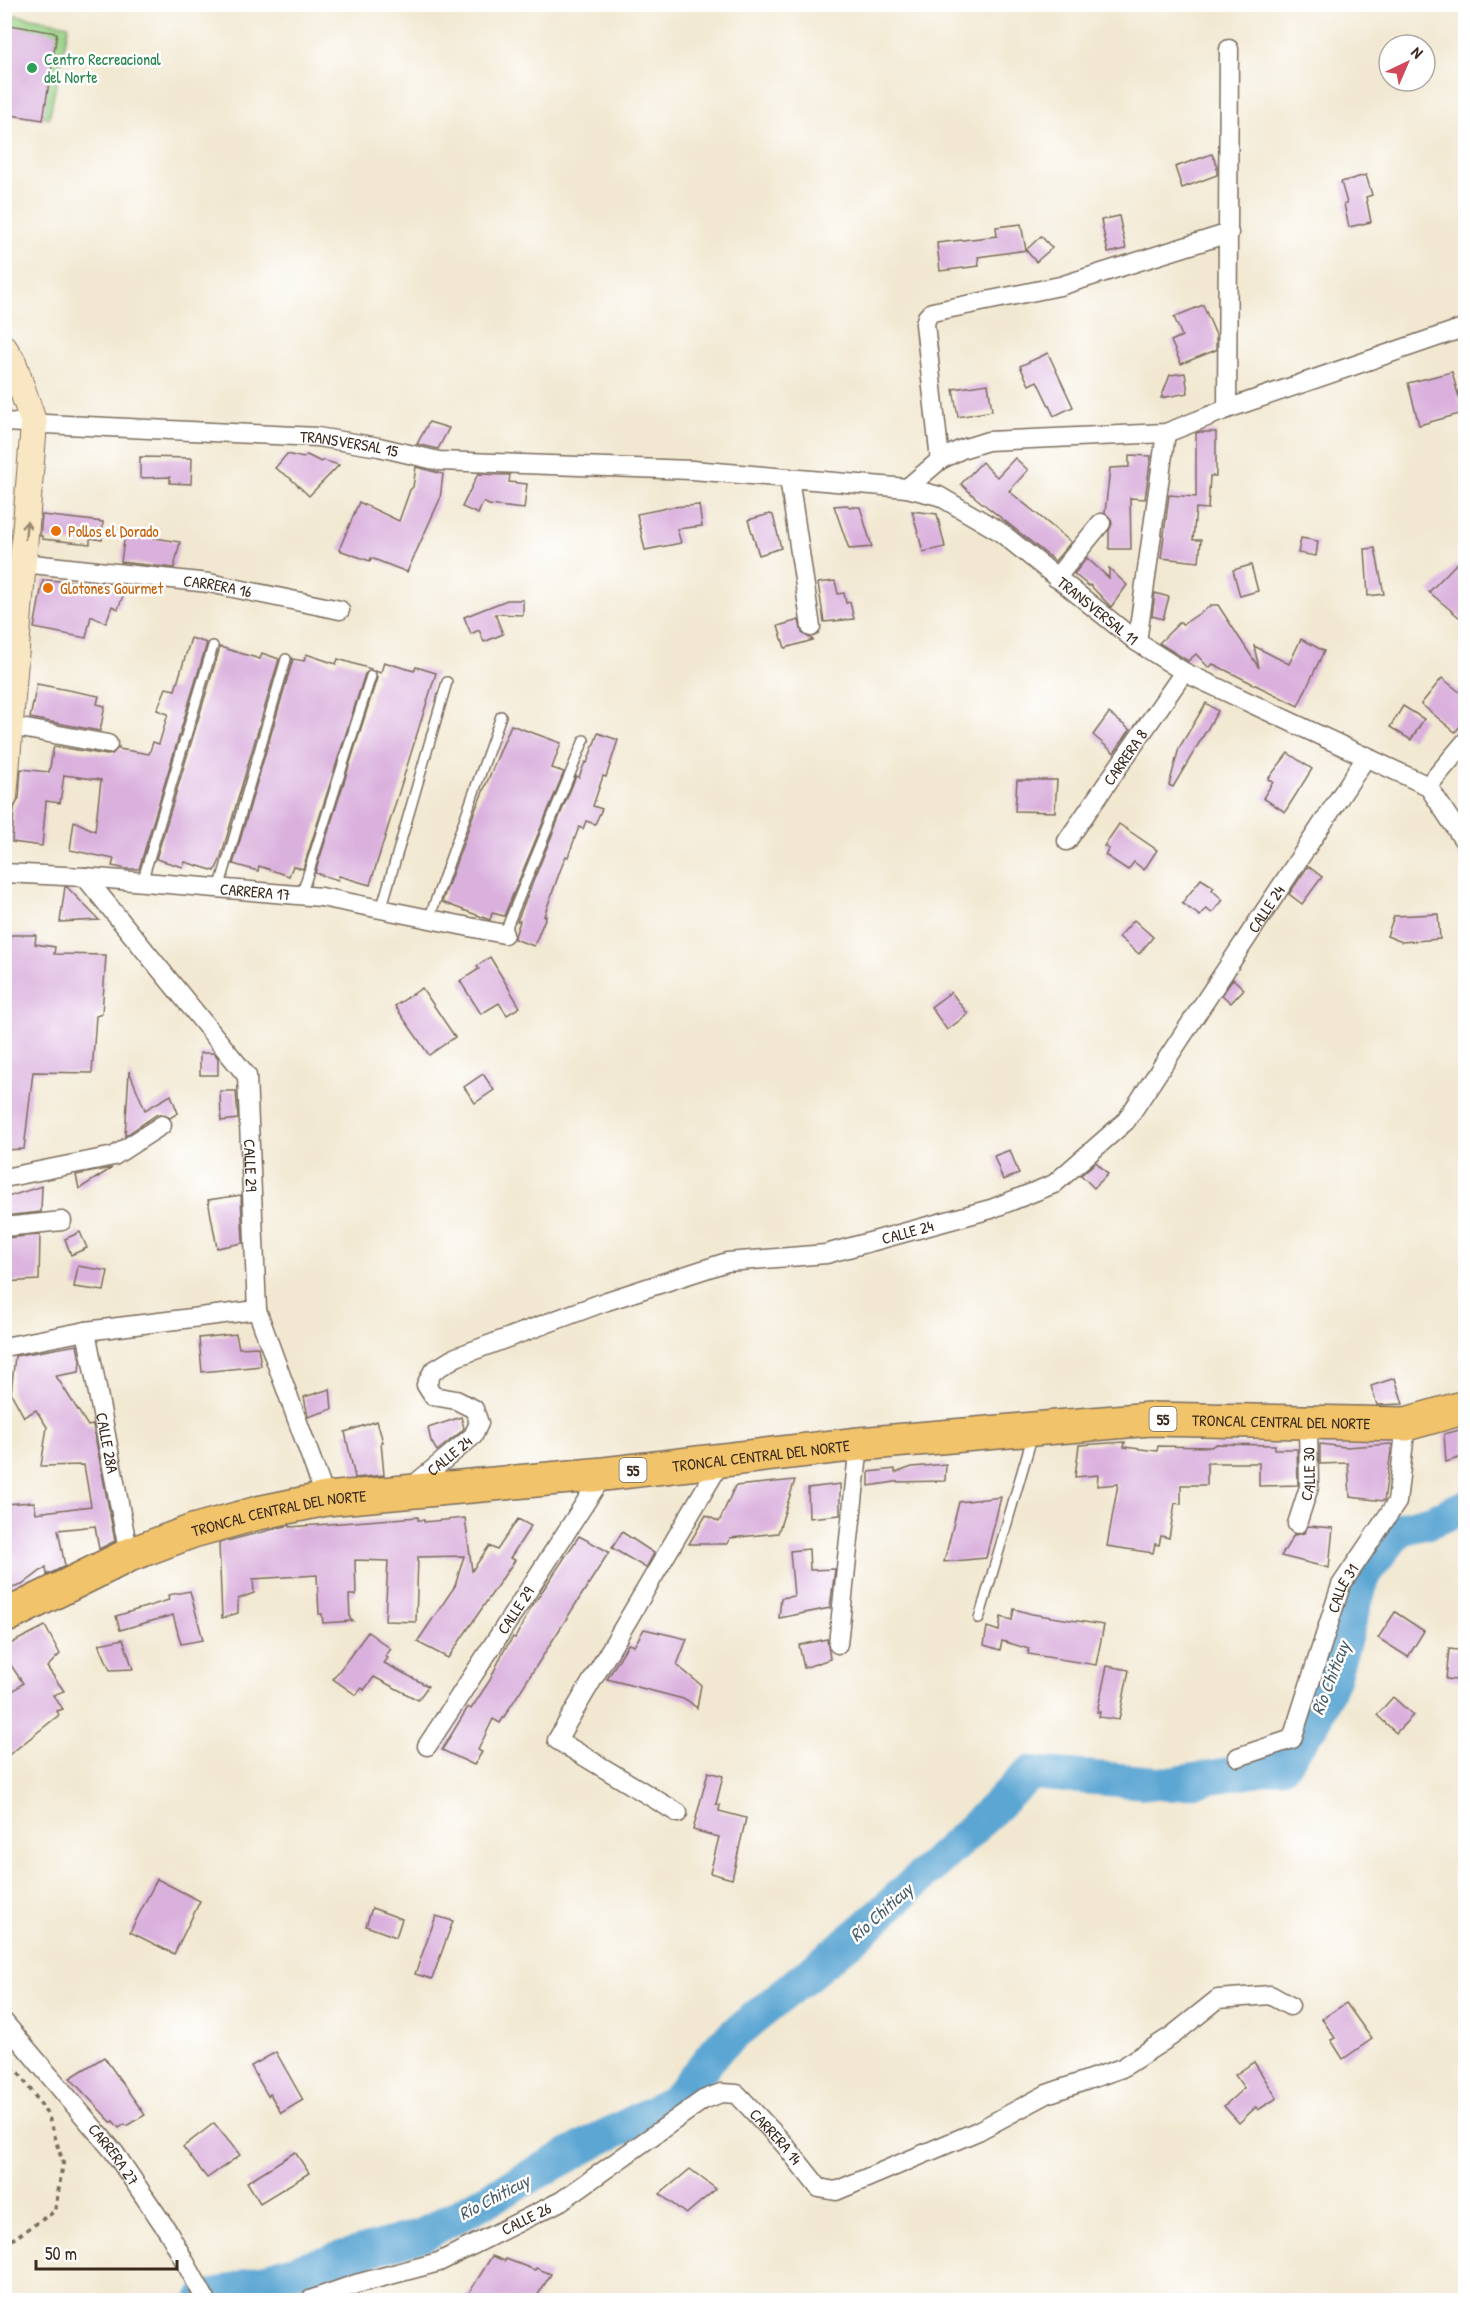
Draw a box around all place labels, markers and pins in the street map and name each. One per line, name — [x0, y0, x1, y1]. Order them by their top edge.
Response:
place label: Centro Recreacional del Norte — [44, 48, 162, 88]
marker: Centro Recreacional del Norte — [25, 61, 39, 75]
place label: Pollos el Dorado — [68, 520, 159, 542]
marker: Pollos el Dorado — [49, 524, 63, 538]
place label: Glotones Gourmet — [60, 577, 164, 599]
marker: Glotones Gourmet — [41, 581, 55, 595]

